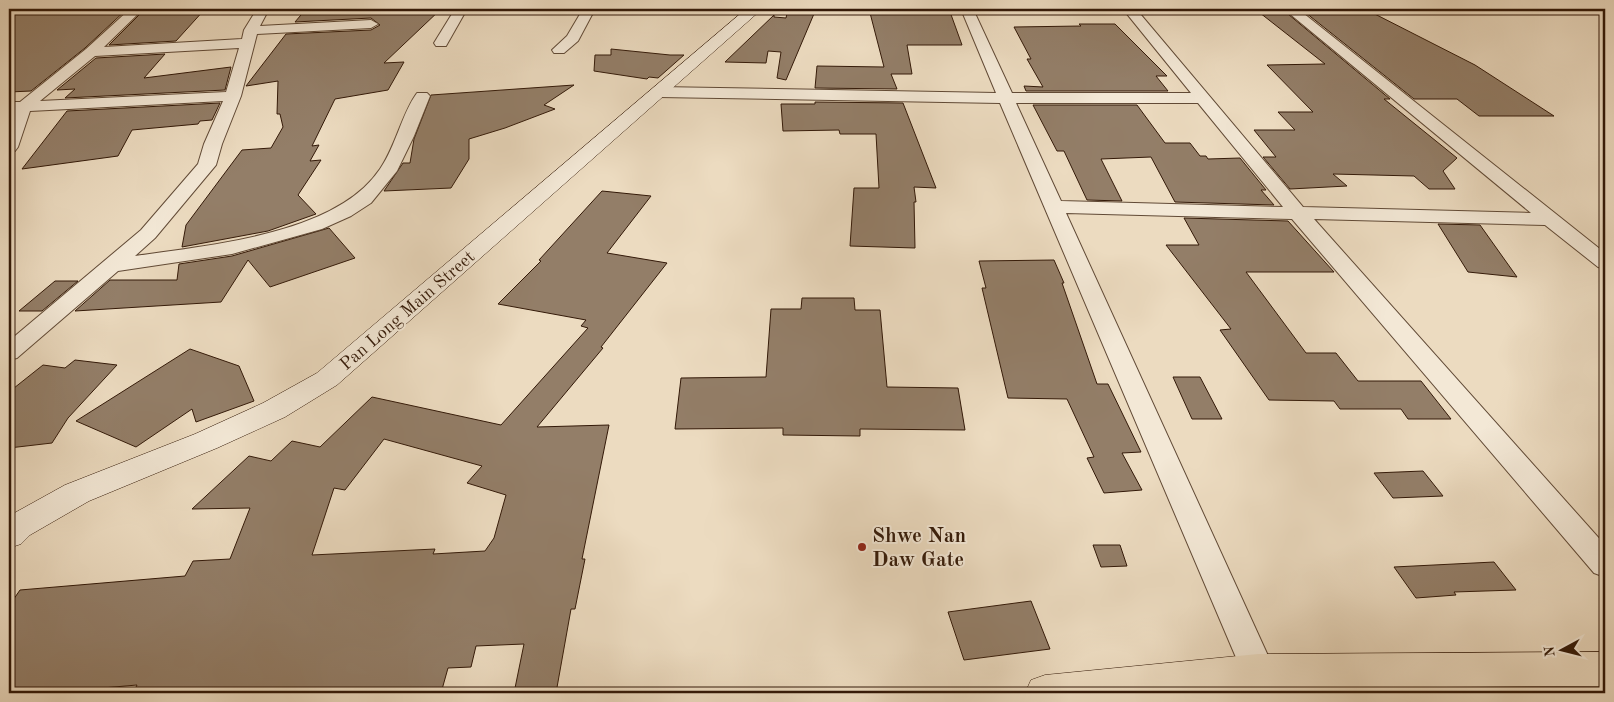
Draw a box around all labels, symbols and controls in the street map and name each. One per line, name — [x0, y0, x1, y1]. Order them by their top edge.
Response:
street label: Pan Long Main Street — [337, 248, 478, 374]
place label: Shwe Nan Daw Gate — [872, 526, 966, 571]
marker: Shwe Nan Daw Gate — [856, 541, 868, 553]
north arrow — [1536, 624, 1586, 674]
text: N — [1542, 645, 1558, 658]

